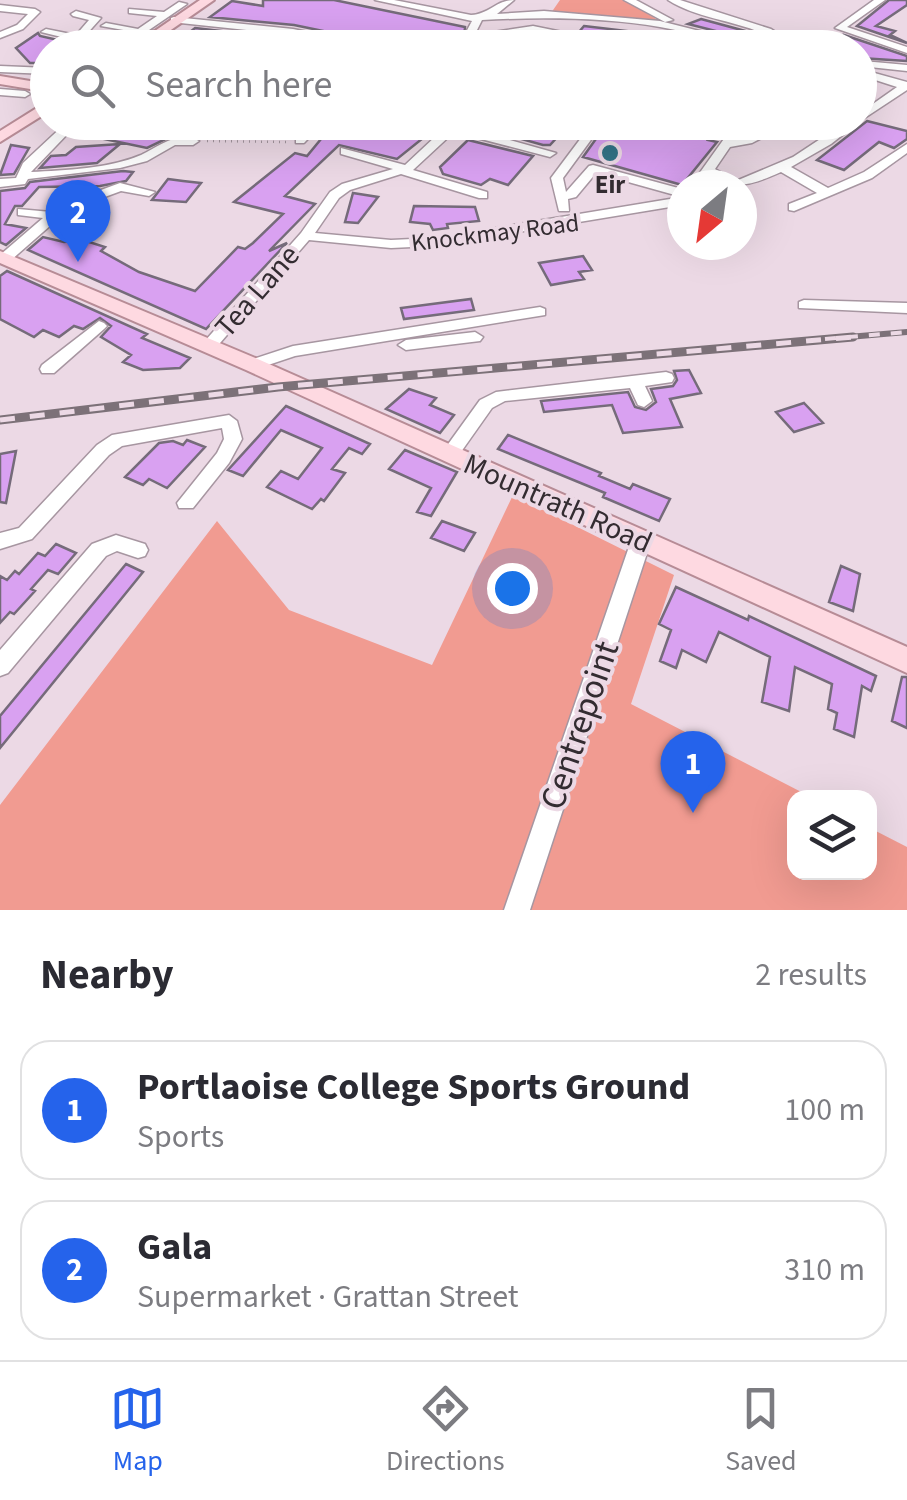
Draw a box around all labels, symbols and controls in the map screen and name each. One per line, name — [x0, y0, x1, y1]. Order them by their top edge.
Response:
search box — [30, 30, 877, 140]
icon: search — [65, 58, 120, 113]
text: Search here — [145, 58, 332, 112]
marker: Eir — [599, 142, 621, 164]
place label: Eir — [595, 167, 625, 203]
north arrow — [667, 170, 757, 260]
pin: 2 — [46, 180, 110, 262]
street label: Knockmay Road — [409, 205, 581, 261]
street label: Tea Lane — [205, 235, 310, 347]
street label: Mountrath Road — [457, 443, 659, 564]
your location — [487, 563, 538, 614]
street label: Centrepoint — [528, 634, 632, 816]
pin: 1 — [660, 730, 726, 813]
map controls — [787, 790, 877, 880]
button: layers — [787, 790, 877, 880]
text: Nearby — [40, 945, 174, 1005]
text: 2 results — [755, 952, 867, 998]
text: Portlaoise College Sports Ground — [137, 1060, 690, 1114]
text: 1 — [66, 1087, 83, 1133]
text: 100 m — [784, 1087, 865, 1133]
text: Sports — [137, 1114, 224, 1160]
text: Gala — [137, 1220, 212, 1274]
text: 2 — [66, 1247, 83, 1293]
text: 310 m — [784, 1247, 865, 1293]
text: Supermarket · Grattan Street — [137, 1274, 519, 1320]
tab: Map — [110, 1381, 165, 1481]
tab: Directions — [386, 1381, 505, 1481]
tab: Saved — [725, 1381, 797, 1481]

